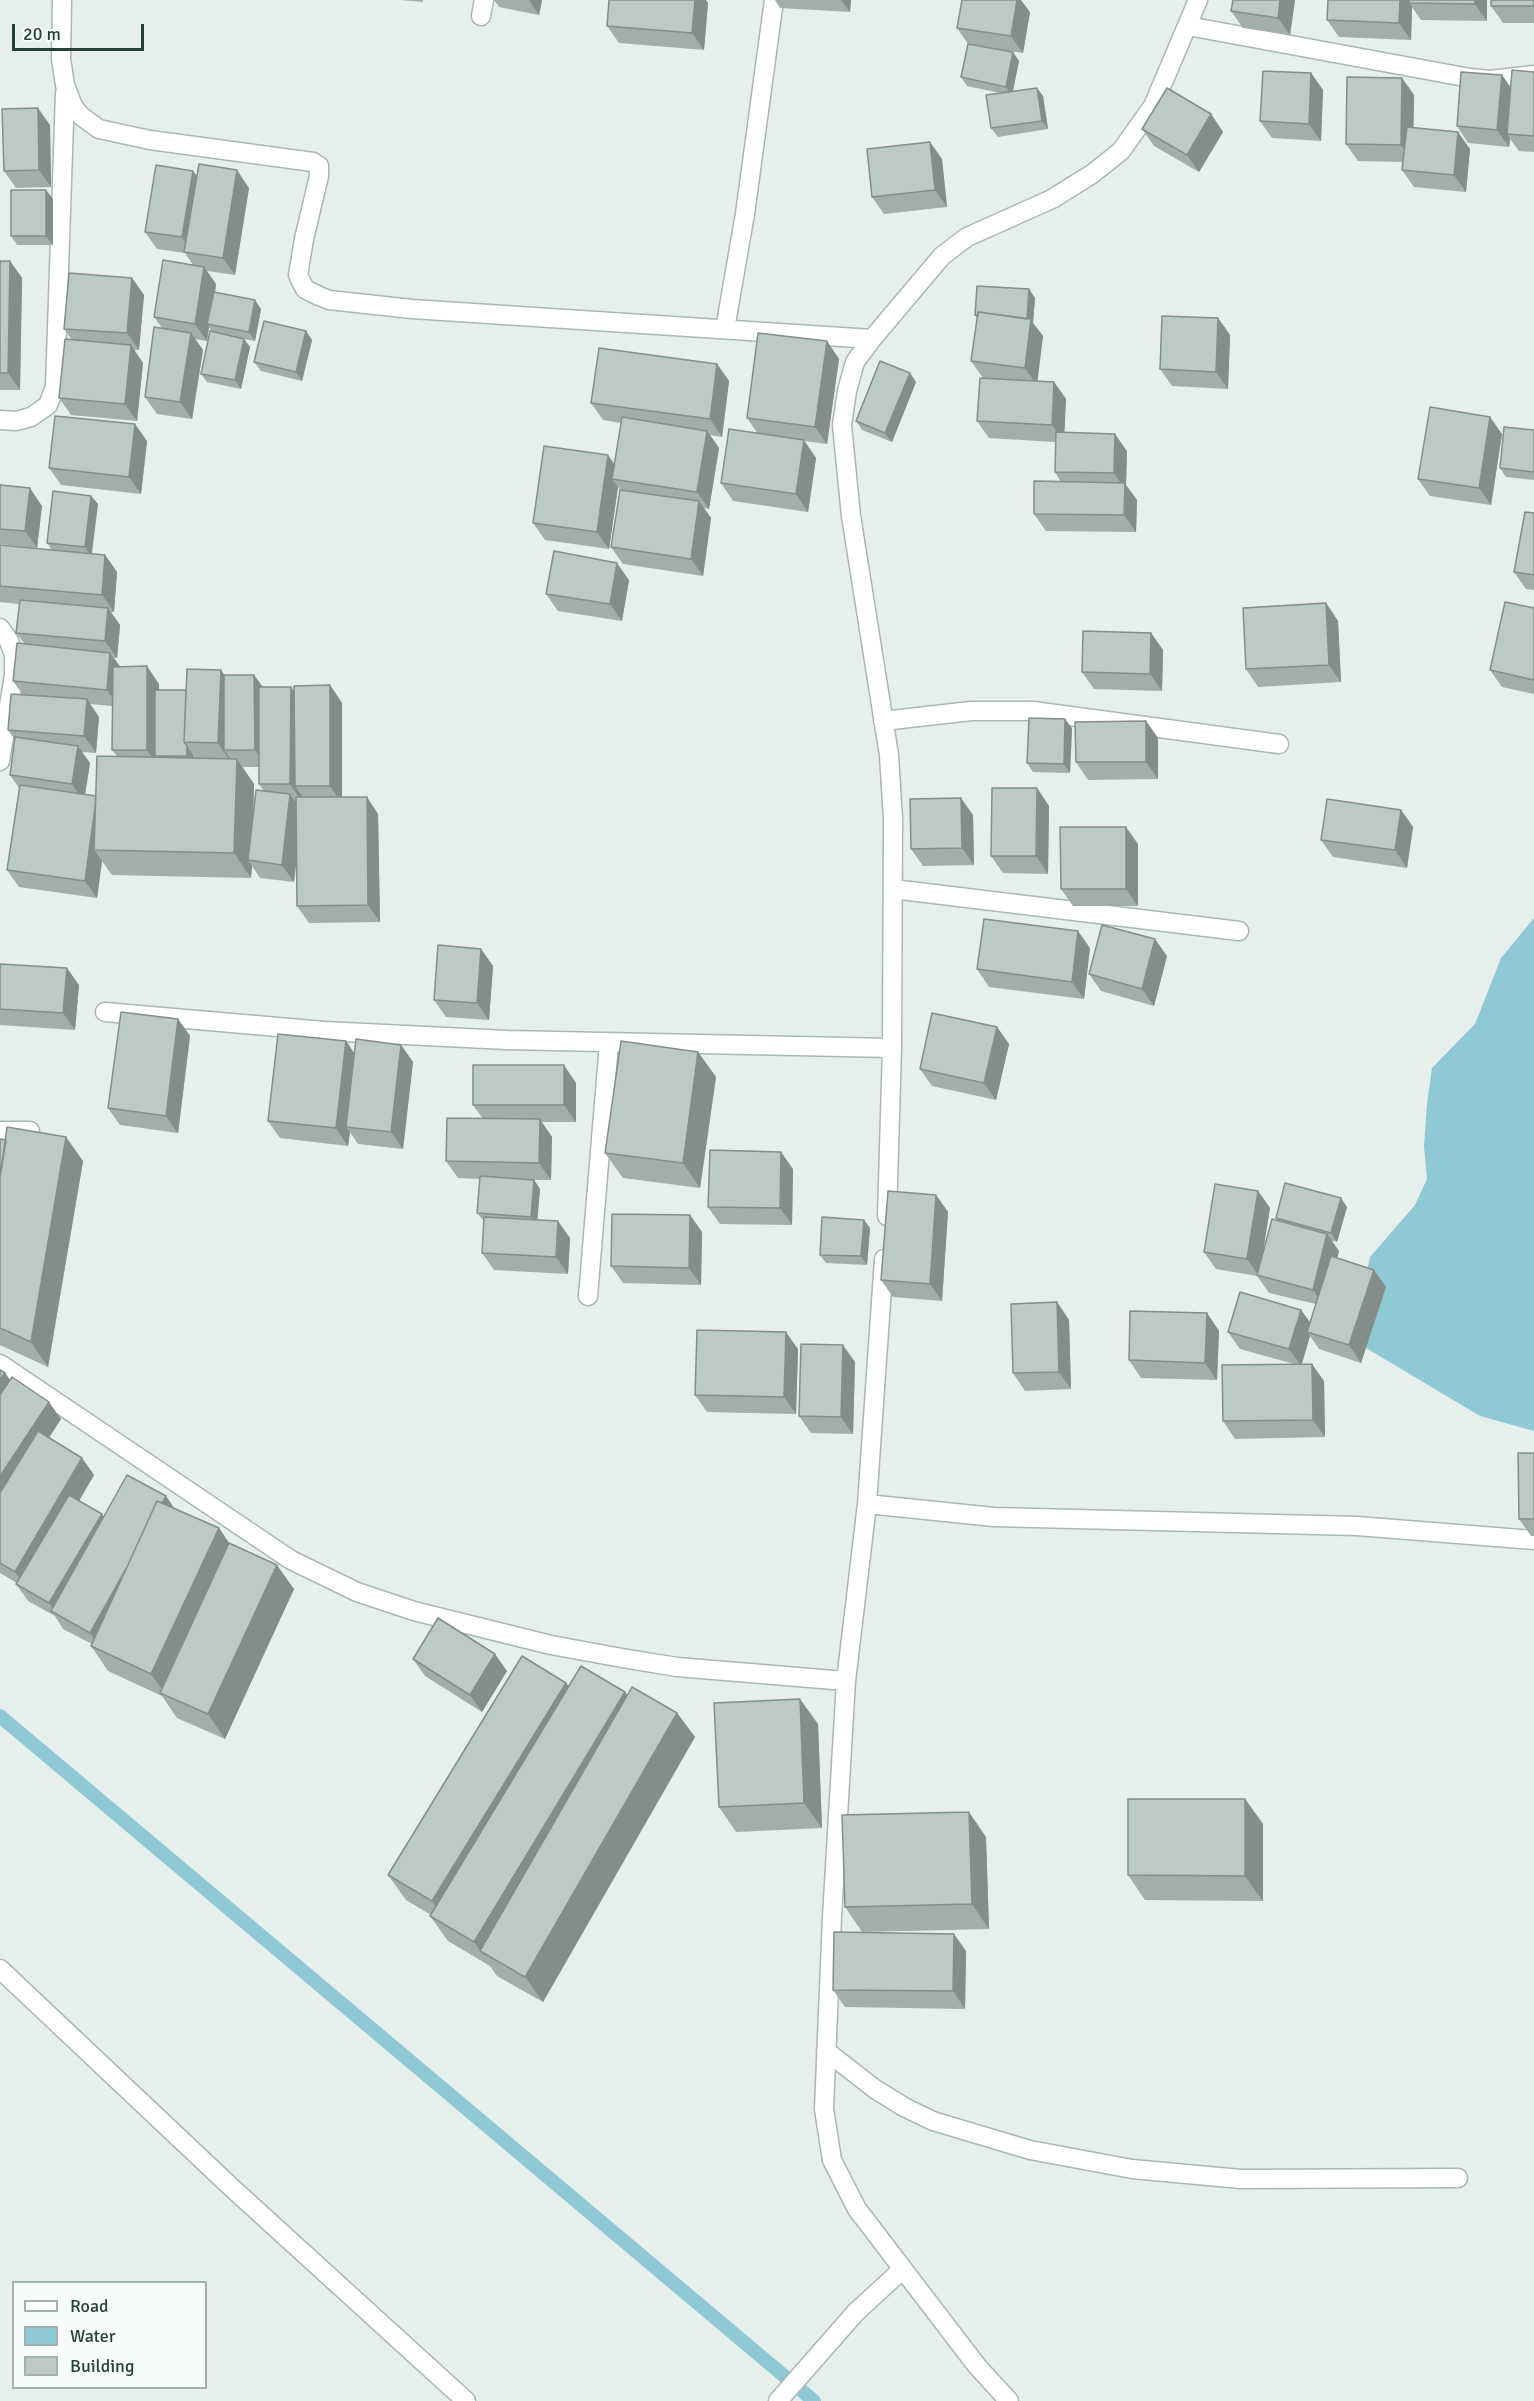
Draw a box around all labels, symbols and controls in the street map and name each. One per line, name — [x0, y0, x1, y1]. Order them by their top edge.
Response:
scale bar — [15, 12, 147, 50]
text: 20 m — [23, 23, 61, 45]
legend — [12, 2281, 207, 2389]
text: Road — [70, 2295, 109, 2317]
text: Water — [70, 2325, 115, 2347]
text: Building — [70, 2355, 134, 2377]

